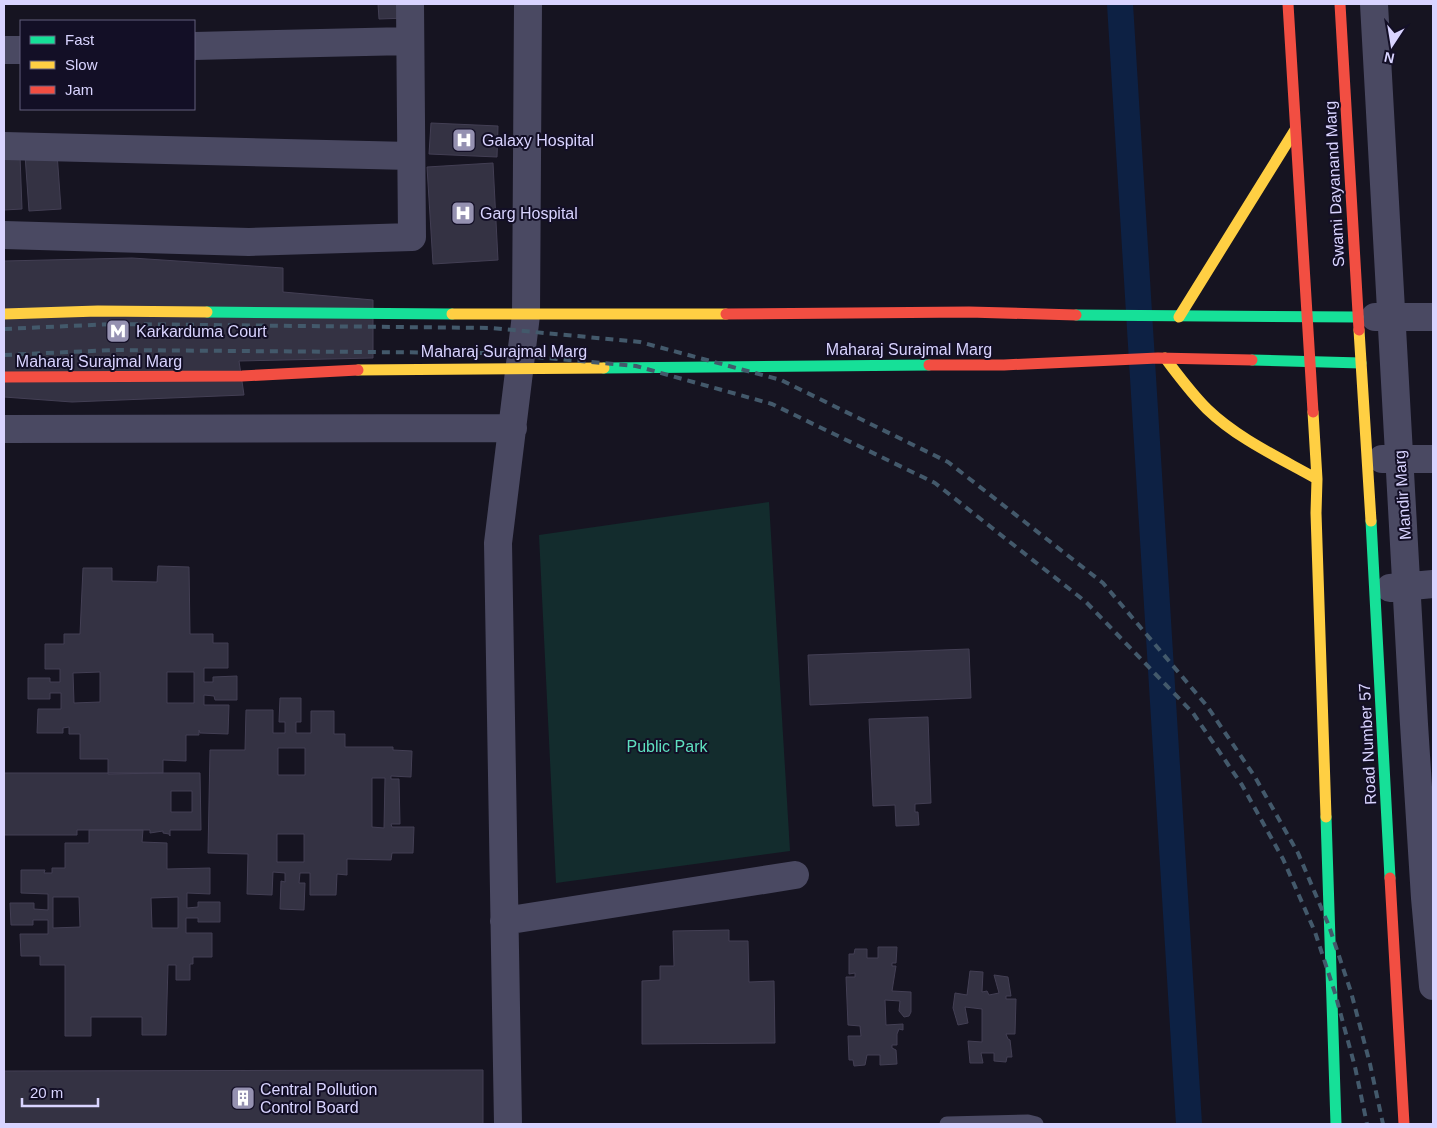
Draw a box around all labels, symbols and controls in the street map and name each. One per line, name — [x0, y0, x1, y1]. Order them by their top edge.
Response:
legend — [20, 20, 195, 110]
north arrow — [1367, 20, 1417, 70]
text: Fast — [65, 31, 95, 48]
text: N — [1383, 49, 1396, 67]
text: Slow — [65, 56, 98, 73]
text: Jam — [65, 81, 93, 98]
street label: Swami Dayanand Marg — [1322, 100, 1347, 267]
hospital icon: Galaxy Hospital — [451, 127, 477, 153]
place label: Galaxy Hospital — [482, 132, 594, 149]
hospital icon: Garg Hospital — [450, 200, 476, 226]
place label: Garg Hospital — [480, 205, 578, 222]
metro station icon: Karkarduma Court — [105, 318, 131, 344]
place label: Karkarduma Court — [136, 323, 267, 340]
street label: Maharaj Surajmal Marg — [826, 341, 992, 358]
street label: Maharaj Surajmal Marg — [421, 343, 587, 360]
street label: Maharaj Surajmal Marg — [16, 353, 182, 370]
street label: Mandir Marg — [1391, 450, 1414, 540]
street label: Road Number 57 — [1356, 683, 1379, 805]
park label: Public Park — [627, 738, 708, 755]
scale bar — [22, 1076, 99, 1108]
place label: Central Pollution Control Board — [260, 1081, 377, 1116]
text: 20 m — [30, 1084, 63, 1101]
building icon: Central Pollution Control Board — [230, 1085, 256, 1111]

